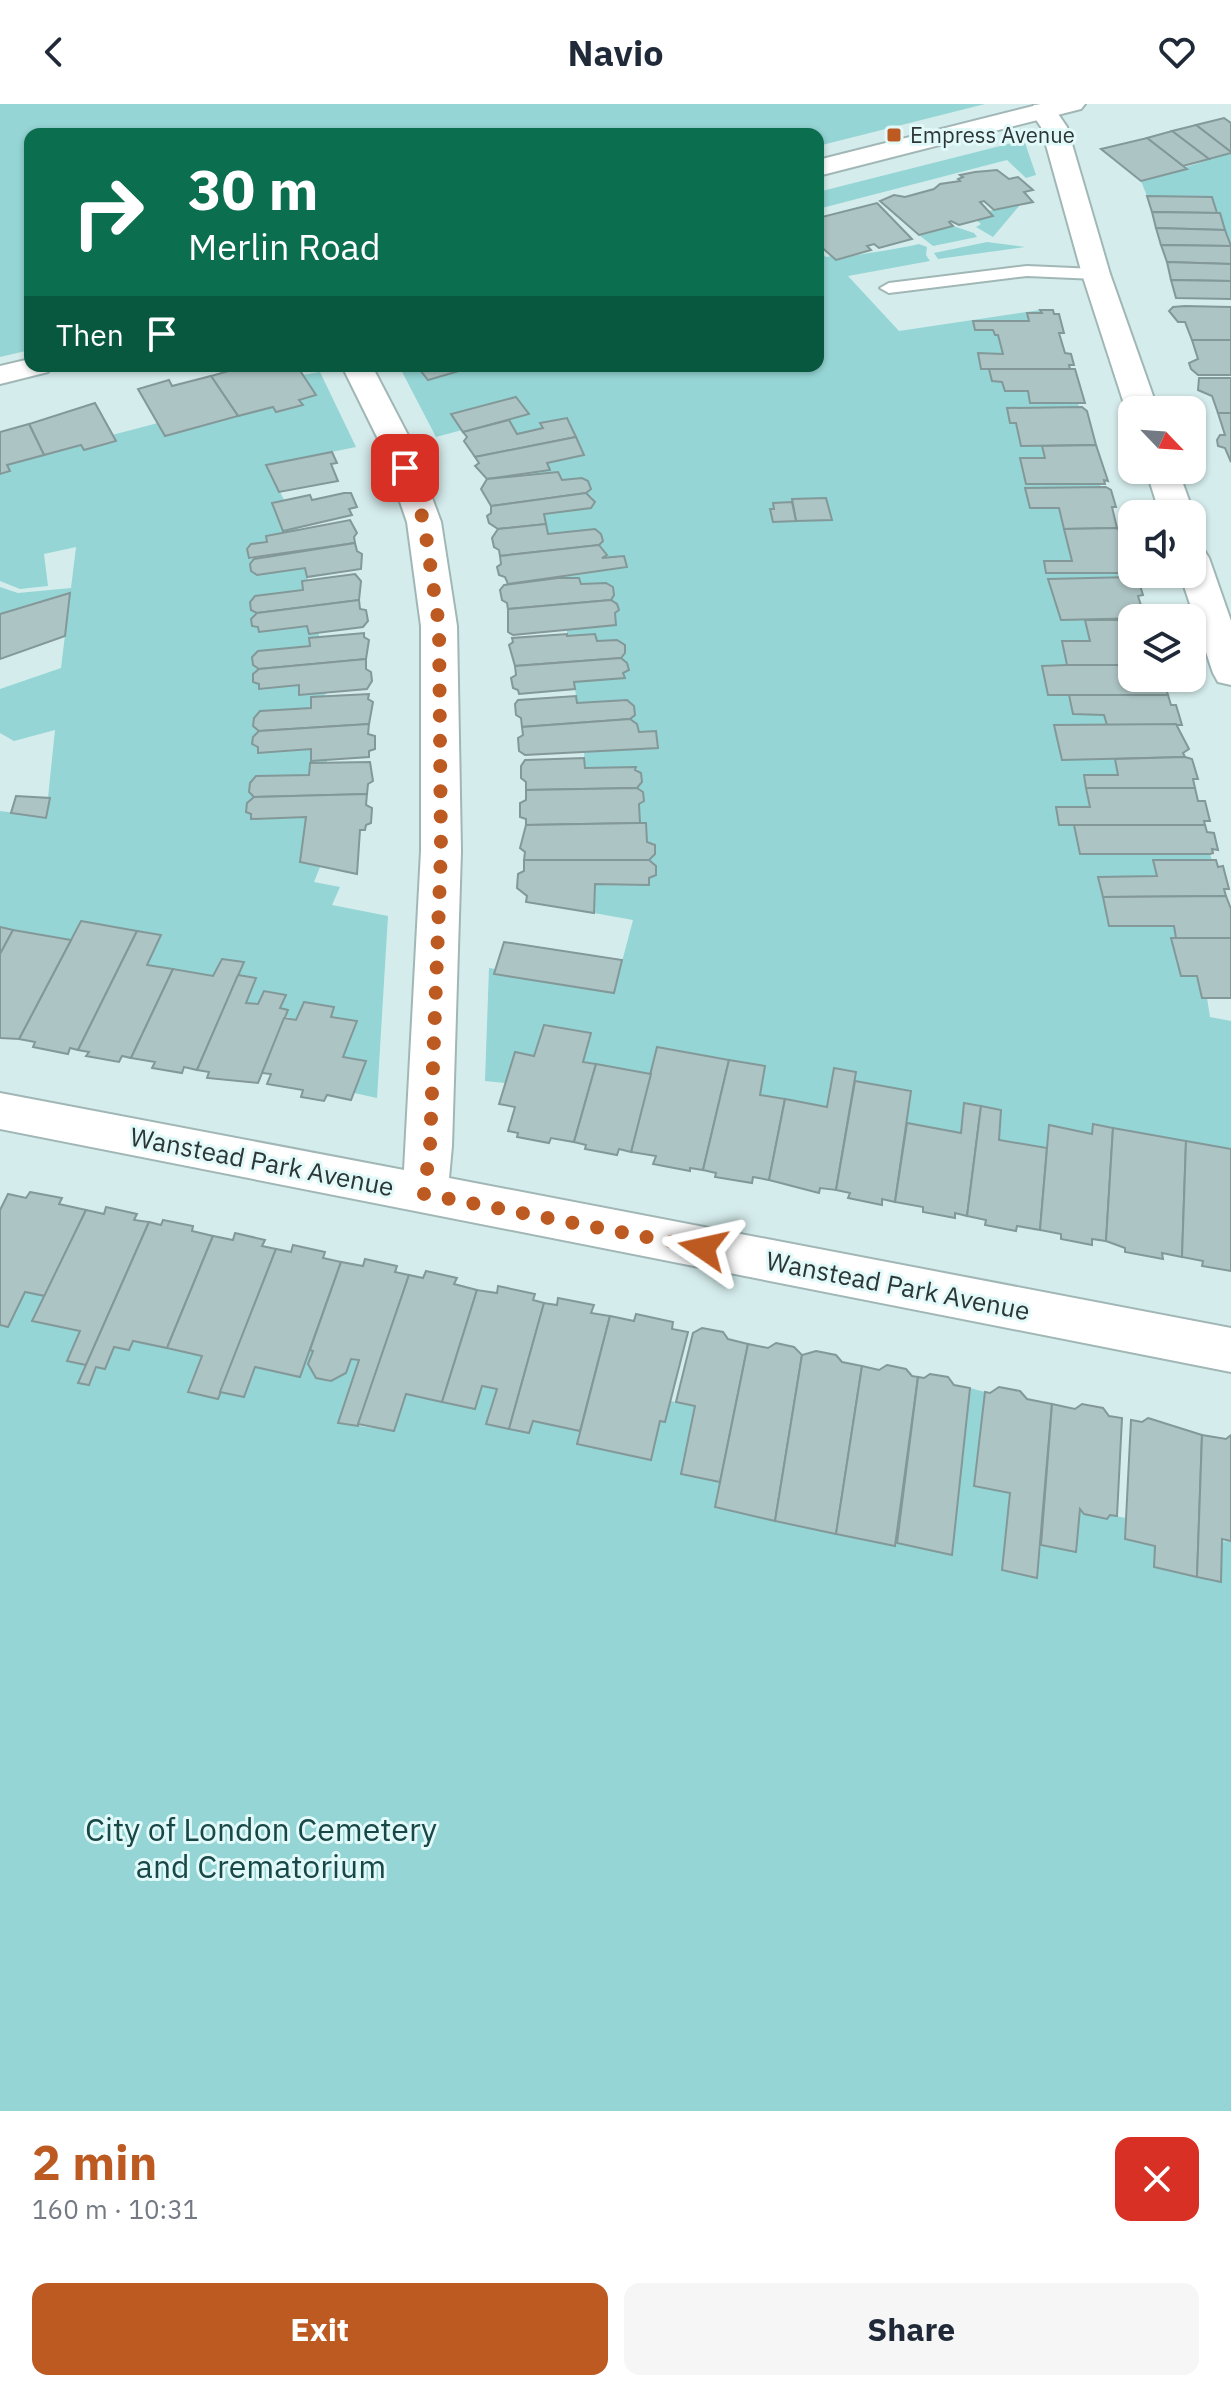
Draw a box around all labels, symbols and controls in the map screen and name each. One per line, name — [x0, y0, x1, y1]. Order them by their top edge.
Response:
text: Navio — [567, 29, 664, 76]
icon: back — [32, 30, 76, 74]
icon: heart — [1155, 30, 1199, 74]
place label: Empress Avenue — [910, 120, 1075, 149]
marker: Empress Avenue — [885, 126, 903, 144]
text: 30 m — [188, 153, 318, 225]
icon: right — [56, 160, 160, 264]
text: Merlin Road — [188, 223, 381, 270]
icon: arrive — [140, 312, 184, 356]
text: Then — [56, 315, 124, 354]
north arrow — [1118, 396, 1206, 484]
map controls — [1118, 396, 1206, 692]
pin — [371, 434, 439, 502]
icon: arrive — [383, 446, 427, 490]
button: sound — [1118, 500, 1206, 588]
button: layers — [1118, 604, 1206, 692]
street label: Wanstead Park Avenue — [127, 1119, 397, 1203]
position arrow — [661, 1206, 745, 1290]
street label: Wanstead Park Avenue — [763, 1243, 1033, 1327]
park label: City of London Cemetery and Crematorium — [85, 1808, 437, 1887]
text: 2 min — [32, 2131, 157, 2193]
button: close — [1115, 2137, 1199, 2221]
text: 160 m · 10:31 — [32, 2192, 198, 2226]
button: Exit — [32, 2283, 608, 2375]
button: Share — [624, 2283, 1199, 2375]

